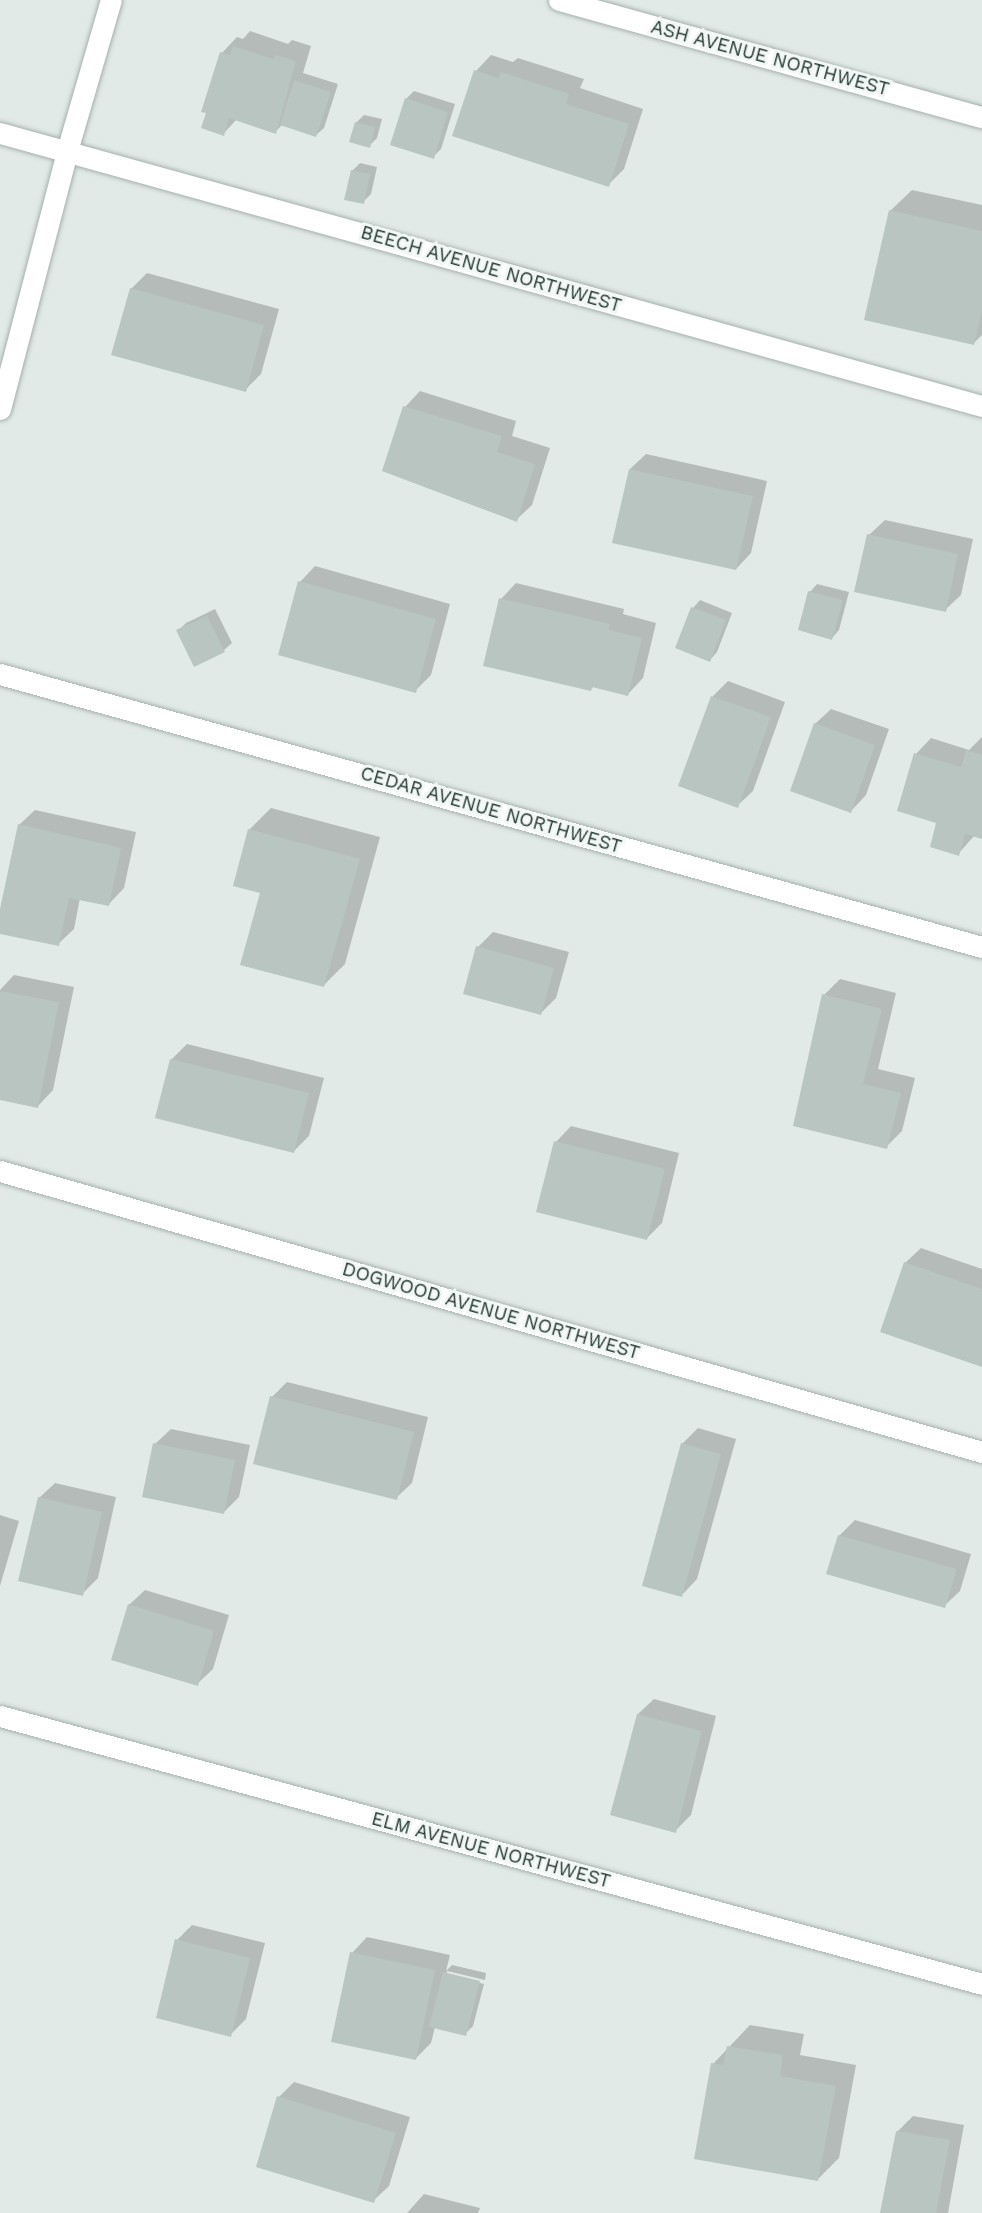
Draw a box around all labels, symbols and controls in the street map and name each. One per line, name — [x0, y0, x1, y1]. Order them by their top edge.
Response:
street label: ASH AVENUE NORTHWEST — [648, 15, 892, 101]
street label: BEECH AVENUE NORTHWEST — [358, 221, 624, 317]
street label: CEDAR AVENUE NORTHWEST — [357, 762, 625, 858]
street label: DOGWOOD AVENUE NORTHWEST — [339, 1257, 643, 1365]
street label: ELM AVENUE NORTHWEST — [369, 1807, 613, 1893]

